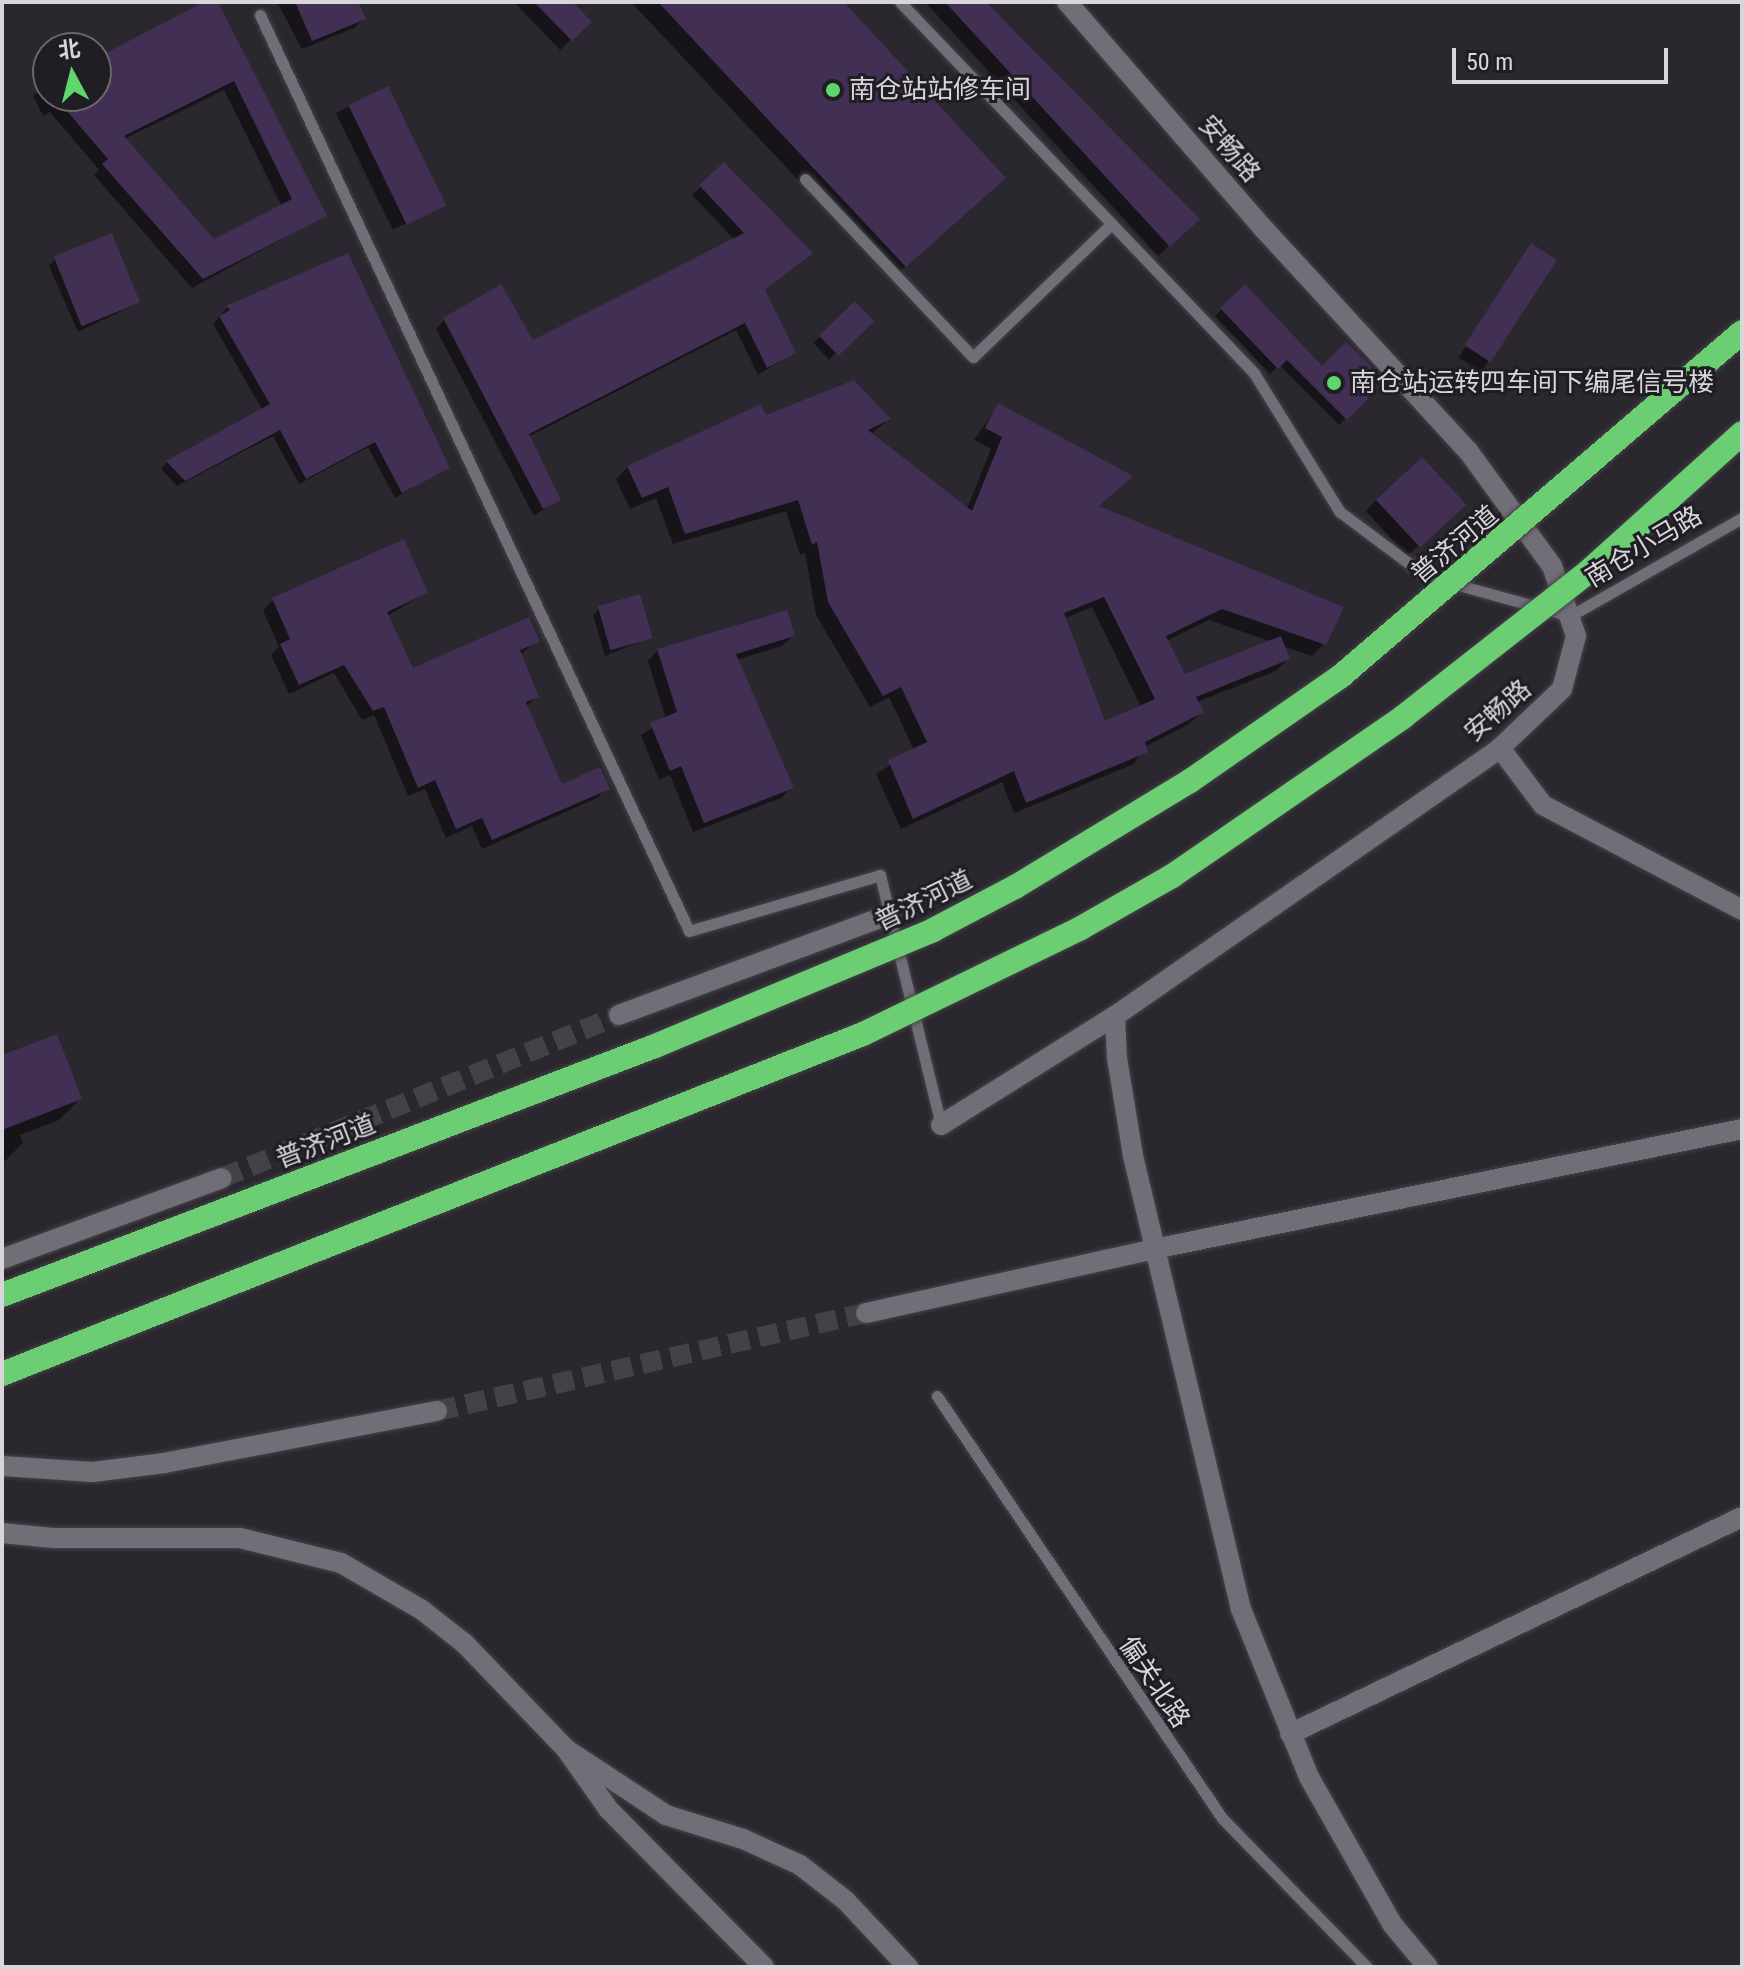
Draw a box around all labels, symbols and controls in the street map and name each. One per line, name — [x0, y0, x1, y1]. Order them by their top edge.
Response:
north arrow — [32, 32, 112, 112]
scale bar — [1456, 32, 1672, 82]
text: 北 — [57, 36, 82, 63]
text: 50 m — [1466, 48, 1513, 76]
place label: 南仓站站修车间 — [849, 74, 1031, 106]
marker: 南仓站站修车间 — [824, 81, 842, 99]
street label: 安畅路 — [1192, 109, 1266, 189]
place label: 南仓站运转四车间下编尾信号楼 — [1350, 367, 1714, 399]
marker: 南仓站运转四车间下编尾信号楼 — [1325, 374, 1343, 392]
street label: 普济河道 — [1405, 500, 1505, 590]
street label: 南仓小马路 — [1580, 500, 1708, 594]
street label: 安畅路 — [1458, 674, 1538, 748]
street label: 普济河道 — [870, 864, 978, 938]
street label: 普济河道 — [272, 1109, 380, 1175]
street label: 偏关北路 — [1112, 1630, 1196, 1734]

